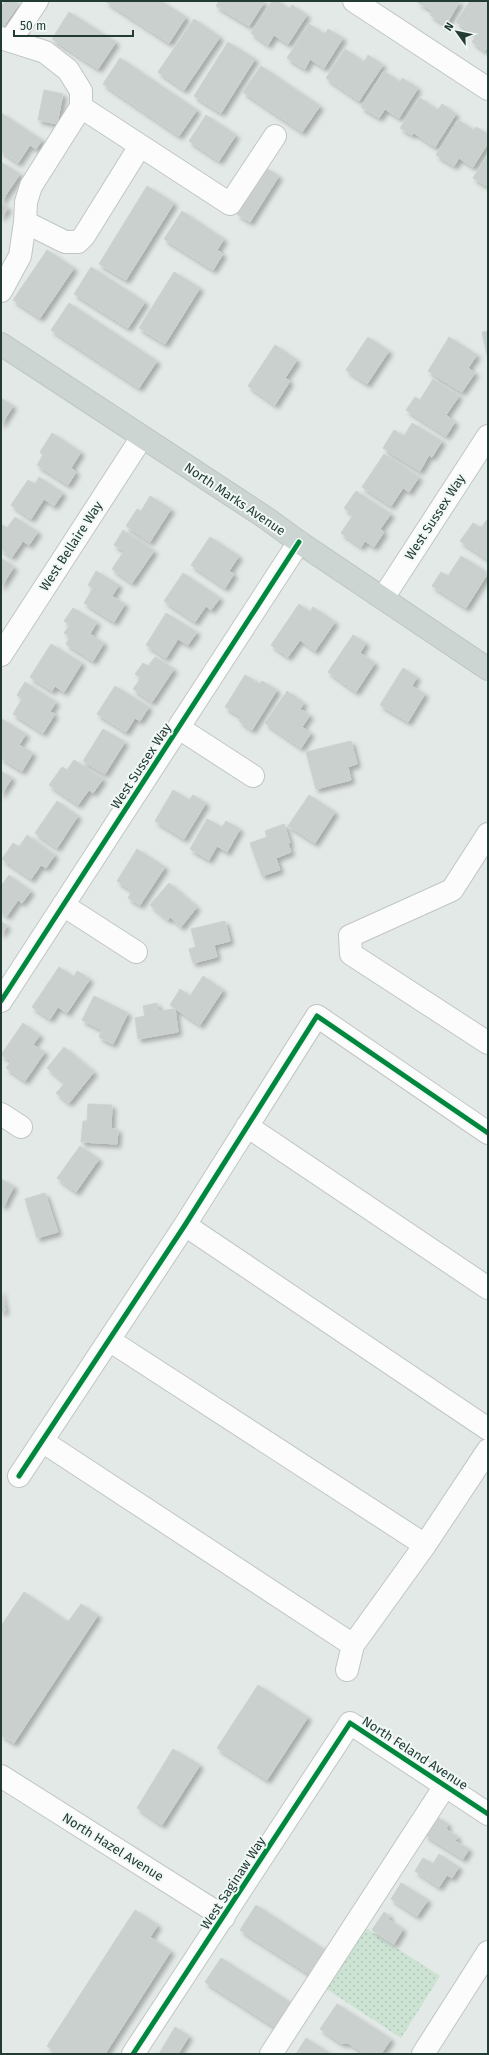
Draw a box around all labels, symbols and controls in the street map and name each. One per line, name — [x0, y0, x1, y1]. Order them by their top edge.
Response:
scale bar — [14, 12, 133, 38]
north arrow — [437, 12, 477, 52]
text: 50 m — [20, 19, 46, 33]
text: N — [442, 20, 456, 33]
street label: North Marks Avenue — [182, 460, 288, 538]
street label: West Sussex Way — [402, 471, 469, 563]
street label: West Bellaire Way — [36, 498, 106, 594]
street label: West Sussex Way — [108, 720, 175, 812]
street label: North Feland Avenue — [359, 1713, 471, 1793]
street label: North Hazel Avenue — [60, 1810, 166, 1884]
street label: West Saginaw Way — [197, 1833, 269, 1932]

